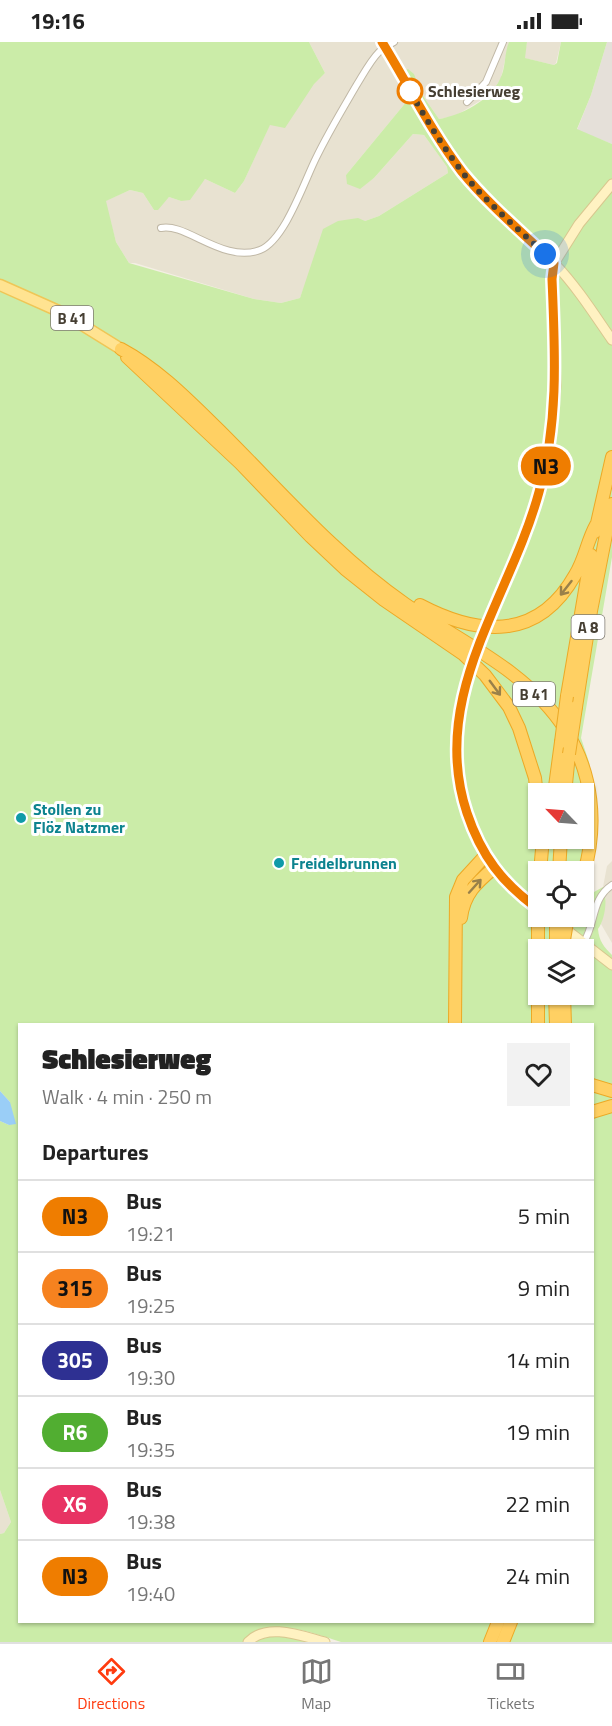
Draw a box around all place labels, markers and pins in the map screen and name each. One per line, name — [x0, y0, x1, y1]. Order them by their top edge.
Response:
marker: Schlesierweg — [397, 78, 423, 104]
place label: Schlesierweg — [428, 79, 520, 103]
place label: Stollen zu Flöz Natzmer — [33, 797, 125, 839]
marker: Stollen zu Flöz Natzmer — [14, 811, 28, 825]
place label: Freidelbrunnen — [291, 851, 397, 875]
marker: Freidelbrunnen — [272, 856, 286, 870]

